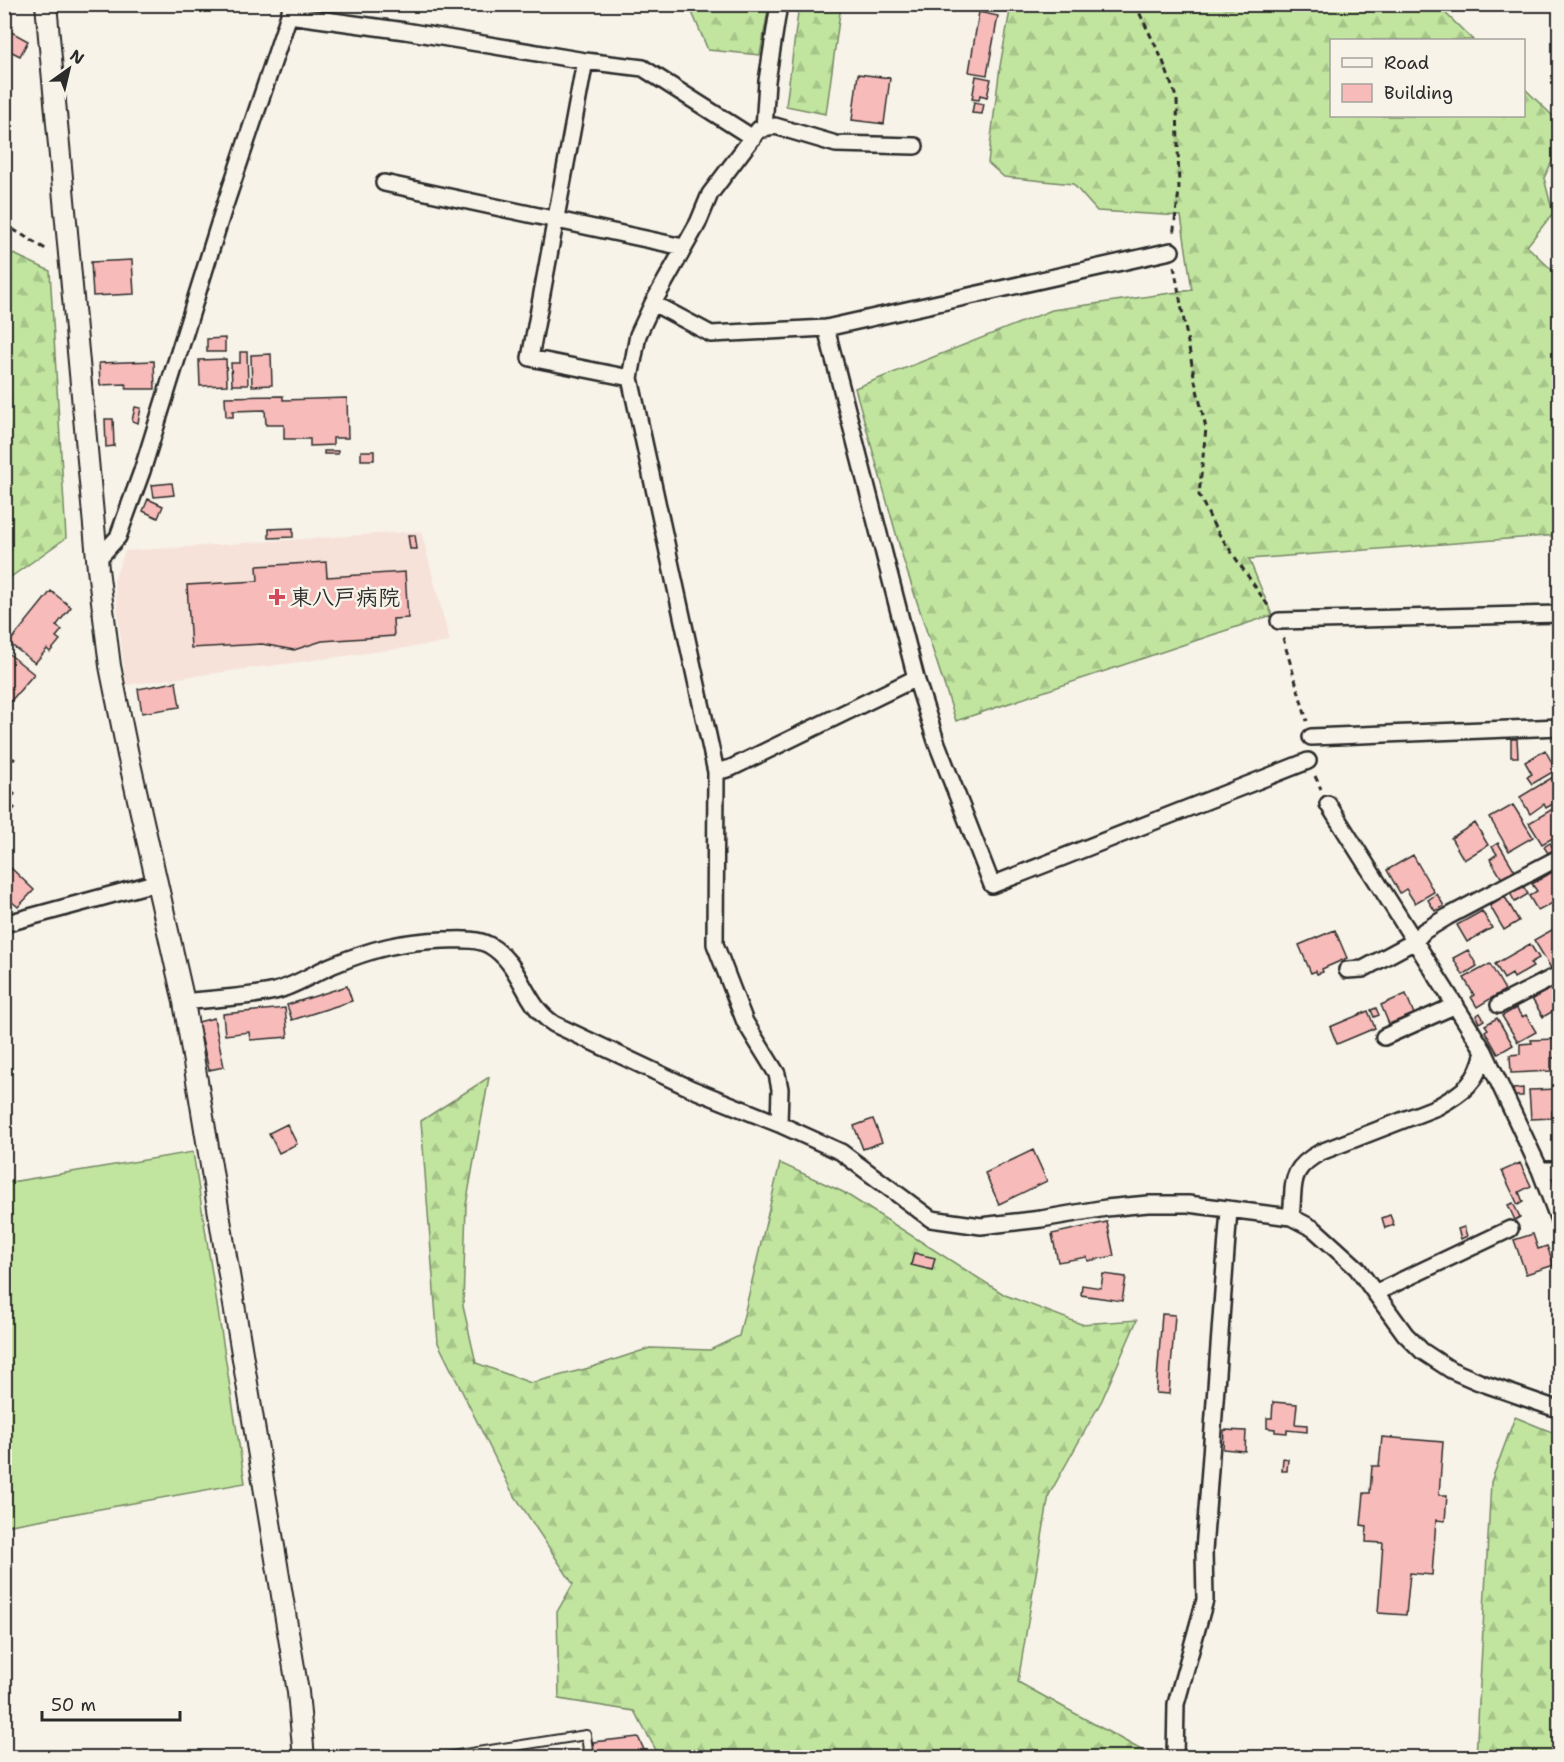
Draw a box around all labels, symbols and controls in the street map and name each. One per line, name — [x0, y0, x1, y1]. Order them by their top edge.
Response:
north arrow — [39, 39, 99, 99]
legend — [1330, 39, 1525, 117]
text: N — [66, 45, 88, 69]
text: Road — [1384, 51, 1429, 75]
text: Building — [1384, 81, 1453, 105]
place label: 東八戸病院 — [290, 583, 400, 612]
marker: 東八戸病院 — [268, 588, 286, 606]
scale bar — [42, 1684, 180, 1722]
text: 50 m — [51, 1693, 96, 1717]

